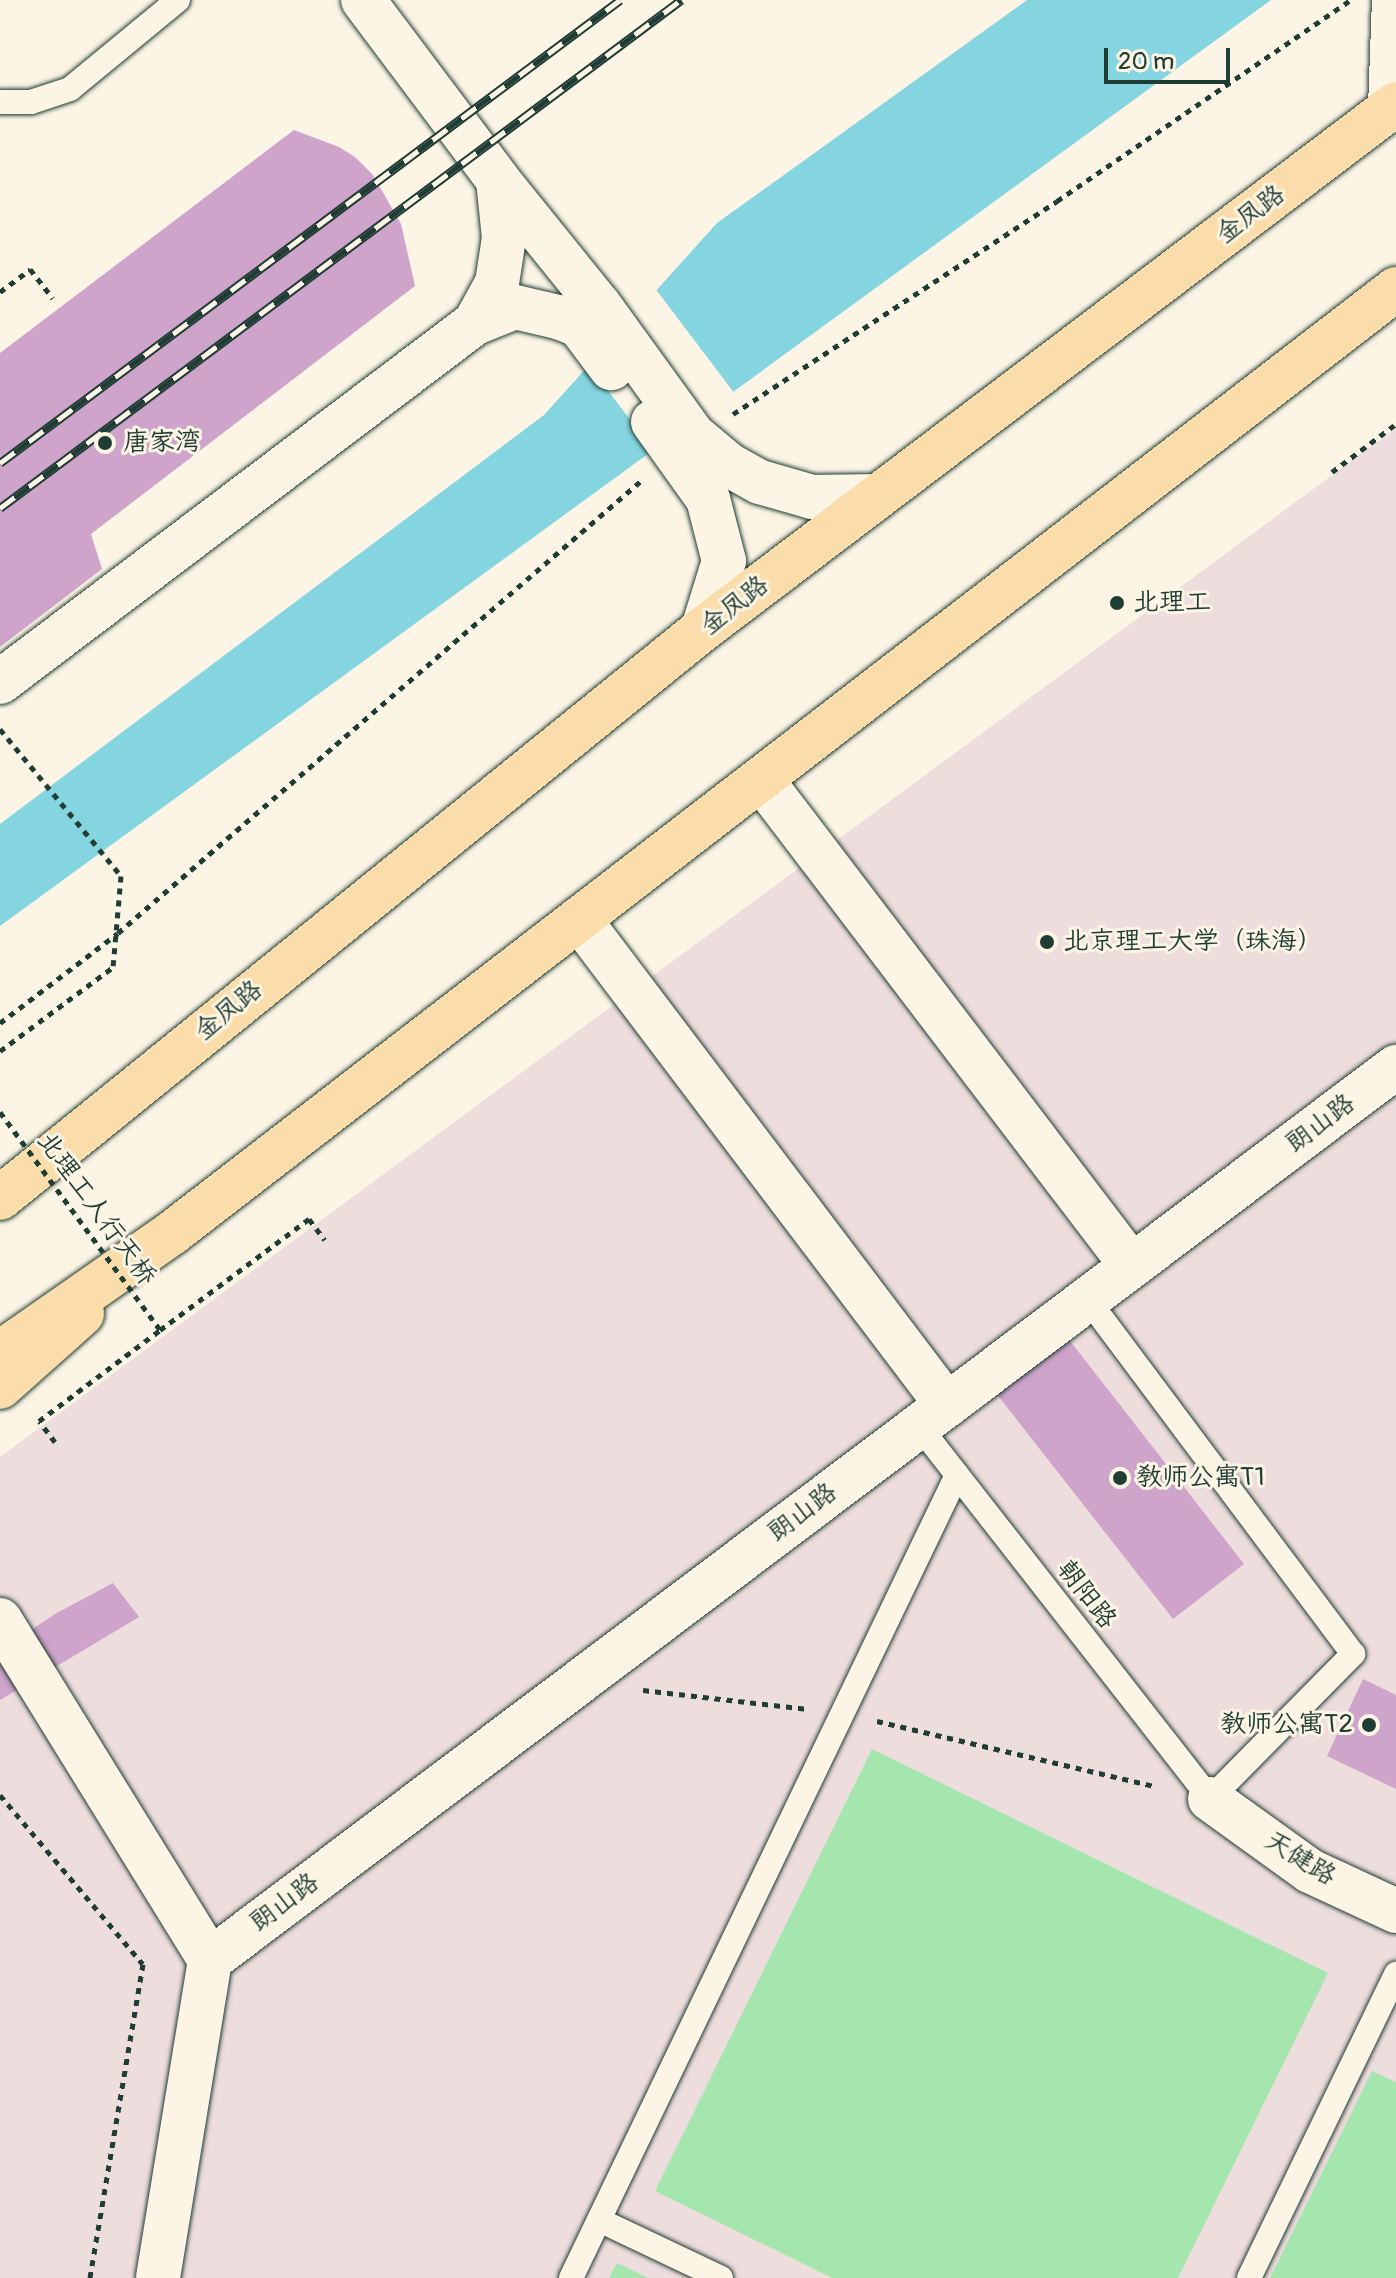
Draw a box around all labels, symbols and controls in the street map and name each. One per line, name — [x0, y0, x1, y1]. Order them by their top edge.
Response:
scale bar — [1108, 32, 1234, 82]
text: 20 m — [1118, 47, 1174, 76]
street label: 金凤路 — [1210, 179, 1292, 251]
place label: 唐家湾 — [123, 427, 201, 459]
marker: 唐家湾 — [94, 432, 116, 454]
street label: 金凤路 — [695, 570, 775, 642]
place label: 北理工 — [1133, 587, 1211, 619]
marker: 北理工 — [1108, 594, 1126, 612]
place label: 北京理工大学（珠海） — [1063, 926, 1323, 958]
marker: 北京理工大学（珠海） — [1038, 933, 1056, 951]
street label: 金凤路 — [189, 974, 269, 1048]
street label: 朗山路 — [1280, 1088, 1362, 1160]
street label: 北理工人行天桥 — [30, 1126, 162, 1292]
place label: 教师公寓T1 — [1136, 1462, 1265, 1494]
marker: 教师公寓T1 — [1111, 1469, 1129, 1487]
street label: 朗山路 — [762, 1477, 844, 1549]
street label: 朝阳路 — [1050, 1555, 1122, 1635]
place label: 教师公寓T2 — [1220, 1709, 1353, 1741]
marker: 教师公寓T2 — [1360, 1716, 1378, 1734]
street label: 天健路 — [1259, 1825, 1341, 1893]
street label: 朗山路 — [244, 1867, 326, 1939]

